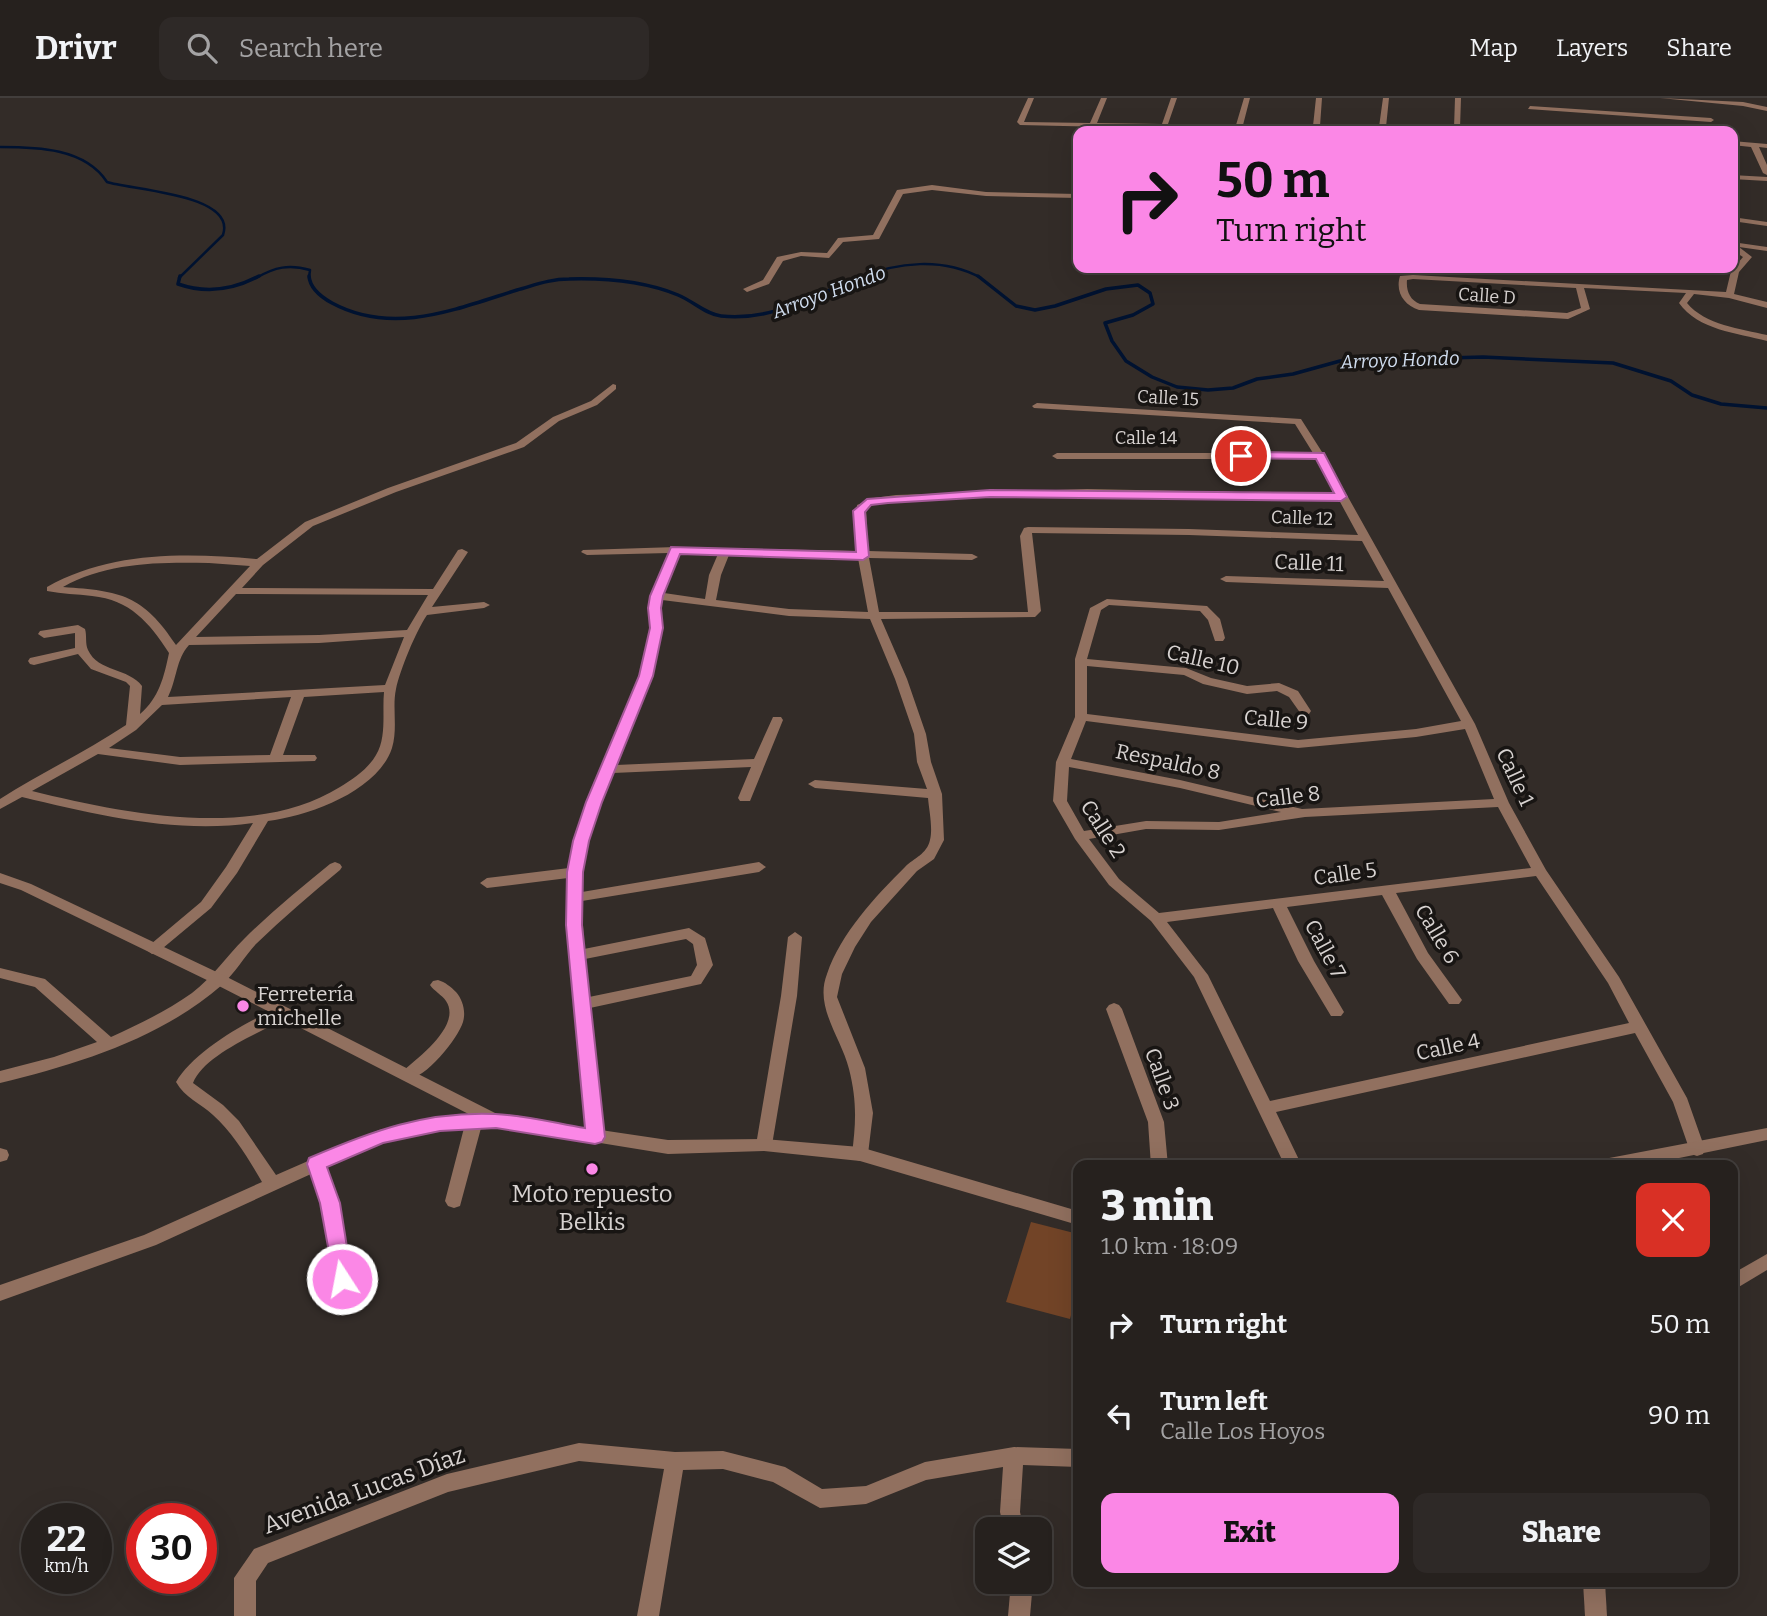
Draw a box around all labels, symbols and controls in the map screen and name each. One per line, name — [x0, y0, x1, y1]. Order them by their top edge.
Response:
search box — [159, 17, 649, 80]
text: Drivr — [35, 28, 117, 68]
icon: search — [183, 29, 221, 67]
text: Search here — [239, 33, 383, 64]
text: Map — [1470, 34, 1518, 62]
text: Layers — [1556, 34, 1628, 62]
text: Share — [1666, 34, 1732, 62]
text: 50 m — [1216, 151, 1329, 210]
icon: right — [1101, 154, 1192, 245]
text: Turn right — [1216, 211, 1367, 249]
water label: Arroyo Hondo — [768, 261, 889, 324]
street label: Calle D — [1457, 283, 1517, 309]
water label: Arroyo Hondo — [1339, 346, 1460, 374]
street label: Calle 15 — [1137, 385, 1199, 411]
pin — [1211, 426, 1271, 486]
street label: Calle 14 — [1115, 427, 1178, 449]
icon: arrive — [1222, 437, 1260, 475]
street label: Calle 12 — [1271, 506, 1333, 530]
street label: Calle 11 — [1274, 549, 1345, 577]
street label: Calle 10 — [1164, 639, 1242, 681]
street label: Calle 9 — [1243, 704, 1309, 736]
street label: Respaldo 8 — [1113, 738, 1223, 786]
street label: Calle 1 — [1490, 744, 1540, 811]
street label: Calle 8 — [1254, 780, 1322, 814]
street label: Calle 2 — [1075, 795, 1131, 863]
street label: Calle 5 — [1312, 857, 1378, 891]
street label: Calle 6 — [1409, 900, 1465, 968]
street label: Calle 7 — [1299, 915, 1351, 983]
place label: Ferretería michelle — [257, 981, 354, 1031]
marker: Ferretería michelle — [235, 998, 251, 1014]
street label: Calle 4 — [1414, 1028, 1482, 1066]
street label: Calle 3 — [1139, 1044, 1185, 1114]
marker: Moto repuesto Belkis — [584, 1161, 600, 1177]
place label: Moto repuesto Belkis — [512, 1180, 672, 1236]
text: 3 min — [1101, 1181, 1214, 1231]
button: close — [1636, 1183, 1710, 1257]
text: 1.0 km · 18:09 — [1101, 1232, 1238, 1260]
position arrow — [305, 1242, 379, 1316]
icon: right — [1101, 1306, 1139, 1344]
text: Turn right — [1160, 1309, 1287, 1340]
text: 50 m — [1649, 1309, 1710, 1340]
text: Turn left — [1160, 1386, 1268, 1417]
icon: left — [1101, 1397, 1139, 1435]
text: 90 m — [1648, 1400, 1710, 1431]
text: Calle Los Hoyos — [1160, 1417, 1325, 1445]
street label: Avenida Lucas Díaz — [259, 1440, 469, 1540]
button: Exit — [1101, 1493, 1399, 1573]
button: Share — [1413, 1493, 1710, 1573]
speed limit sign: 30 — [126, 1503, 217, 1594]
map controls — [975, 1517, 1052, 1594]
button: layers — [975, 1517, 1052, 1594]
text: 22 — [47, 1518, 86, 1560]
text: km/h — [44, 1555, 89, 1577]

